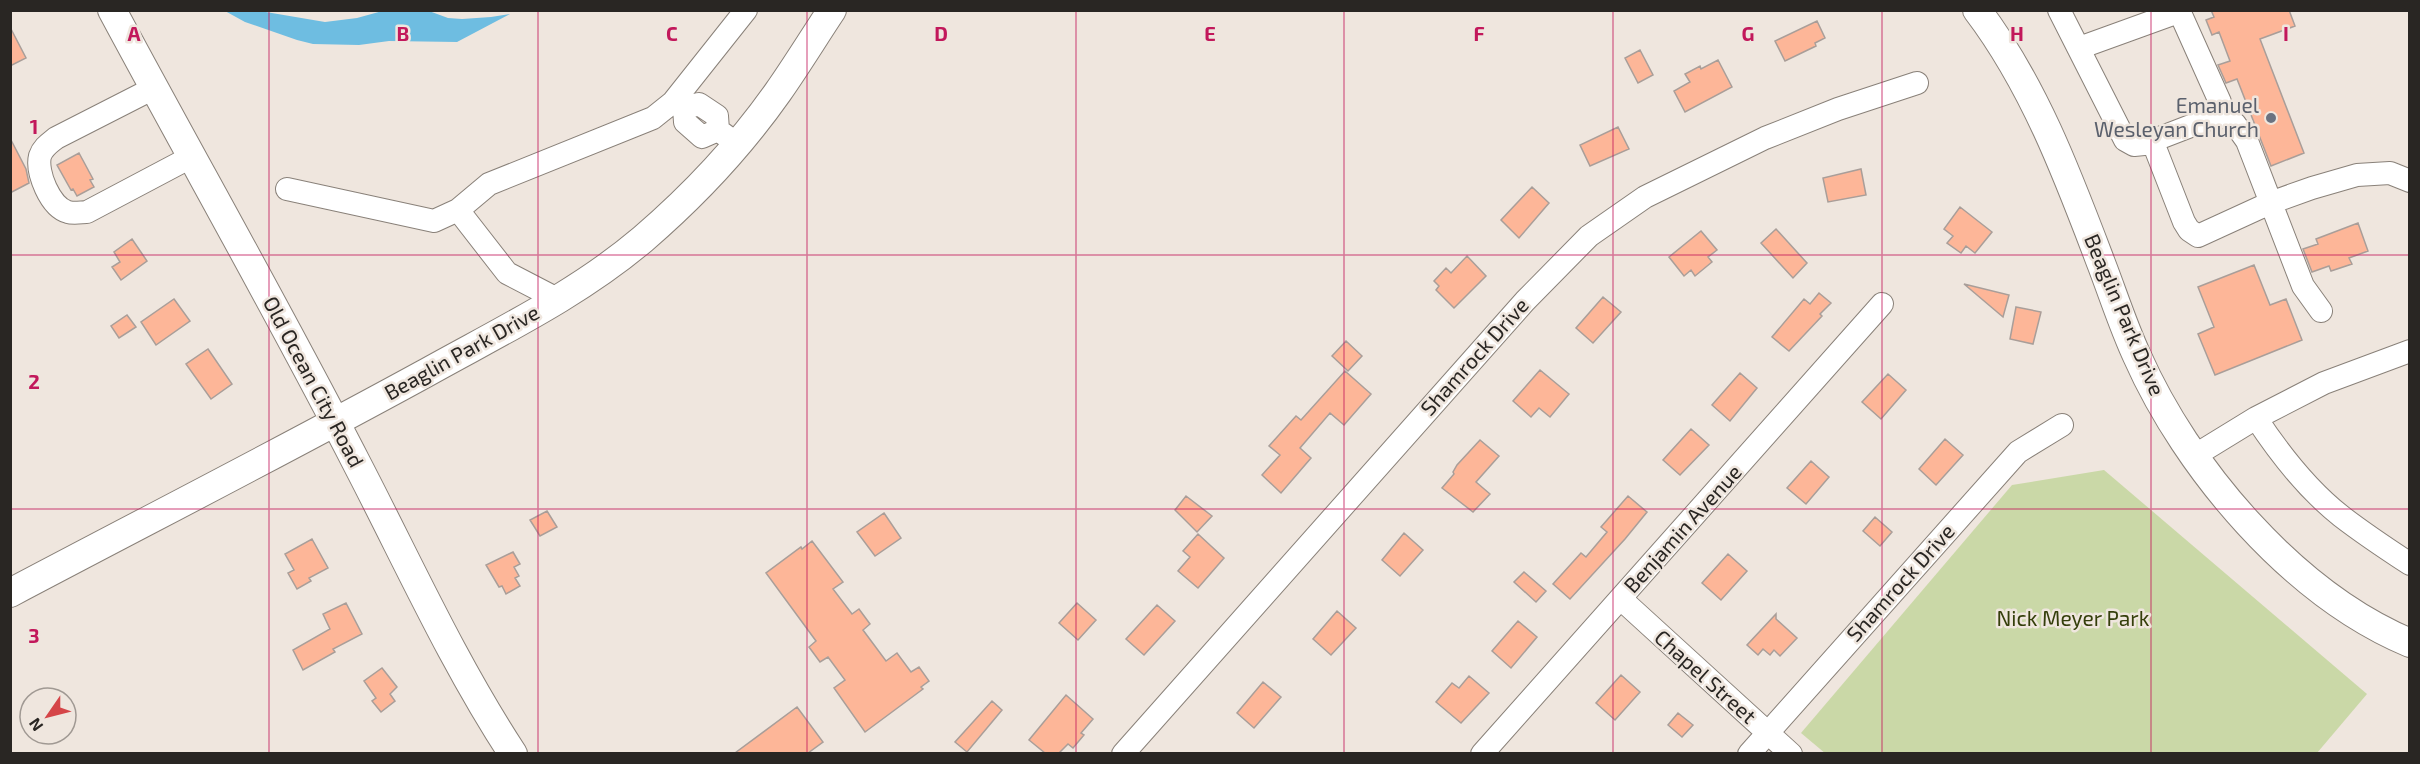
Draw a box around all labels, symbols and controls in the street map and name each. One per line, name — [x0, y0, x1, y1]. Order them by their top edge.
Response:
text: A — [127, 21, 141, 45]
text: B — [397, 21, 409, 45]
text: C — [666, 21, 678, 45]
text: D — [934, 21, 948, 45]
text: E — [1204, 21, 1216, 45]
text: F — [1473, 21, 1485, 45]
text: G — [1742, 21, 1754, 45]
text: H — [2010, 21, 2024, 45]
text: I — [2283, 21, 2289, 45]
place label: Emanuel Wesleyan Church — [2094, 92, 2260, 141]
marker: Emanuel Wesleyan Church — [2264, 111, 2278, 125]
text: 1 — [30, 114, 38, 138]
street label: Beaglin Park Drive — [2080, 230, 2171, 399]
street label: Old Ocean City Road — [259, 292, 370, 471]
street label: Shamrock Drive — [1415, 292, 1533, 420]
street label: Beaglin Park Drive — [379, 299, 543, 405]
text: 2 — [28, 369, 40, 393]
street label: Benjamin Avenue — [1618, 459, 1747, 598]
street label: Shamrock Drive — [1841, 518, 1959, 646]
park label: Nick Meyer Park — [1997, 605, 2150, 630]
text: 3 — [28, 623, 40, 647]
street label: Chapel Street — [1650, 624, 1762, 728]
north arrow — [18, 686, 78, 746]
text: N — [24, 715, 46, 735]

